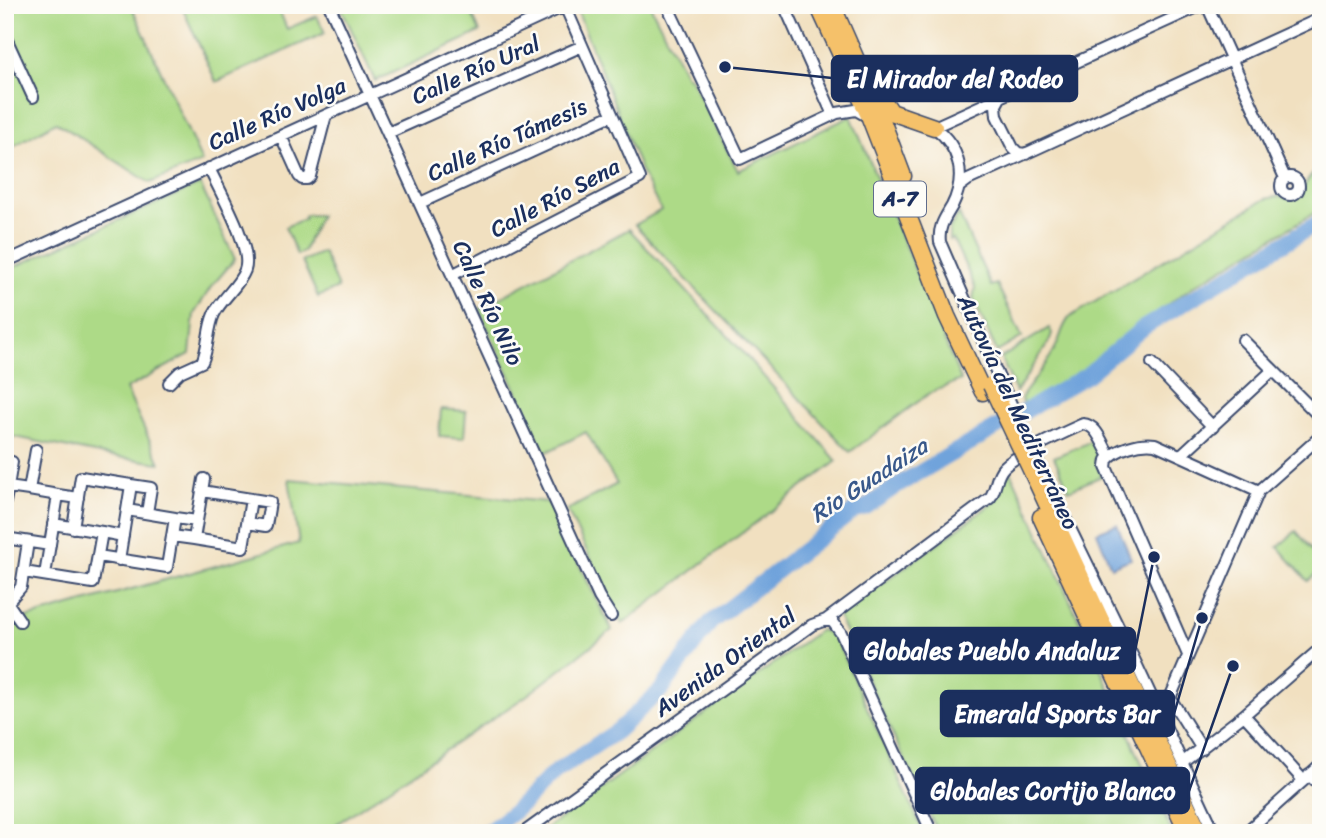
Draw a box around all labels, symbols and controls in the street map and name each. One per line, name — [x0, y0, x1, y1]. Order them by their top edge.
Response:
street label: Calle Río Ural — [405, 23, 547, 117]
callout: El Mirador del Rodeo — [832, 56, 1077, 101]
text: El Mirador del Rodeo — [847, 58, 1064, 100]
street label: Calle Río Volga — [201, 65, 353, 163]
street label: Calle Río Támesis — [420, 86, 594, 194]
street label: Calle Río Sena — [482, 146, 628, 250]
road number: A-7 — [874, 182, 926, 216]
street label: Calle Río Nilo — [441, 233, 535, 373]
street label: Autovía del Mediterráneo — [945, 286, 1091, 537]
water label: Rio Guadaiza — [801, 425, 938, 534]
street label: Avenida Oriental — [644, 596, 805, 729]
callout: Globales Pueblo Andaluz — [850, 628, 1135, 673]
text: Globales Pueblo Andaluz — [864, 630, 1122, 672]
callout: Emerald Sports Bar — [941, 691, 1174, 736]
text: Emerald Sports Bar — [954, 693, 1162, 735]
callout: Globales Cortijo Blanco — [916, 768, 1189, 813]
text: Globales Cortijo Blanco — [931, 770, 1176, 812]

